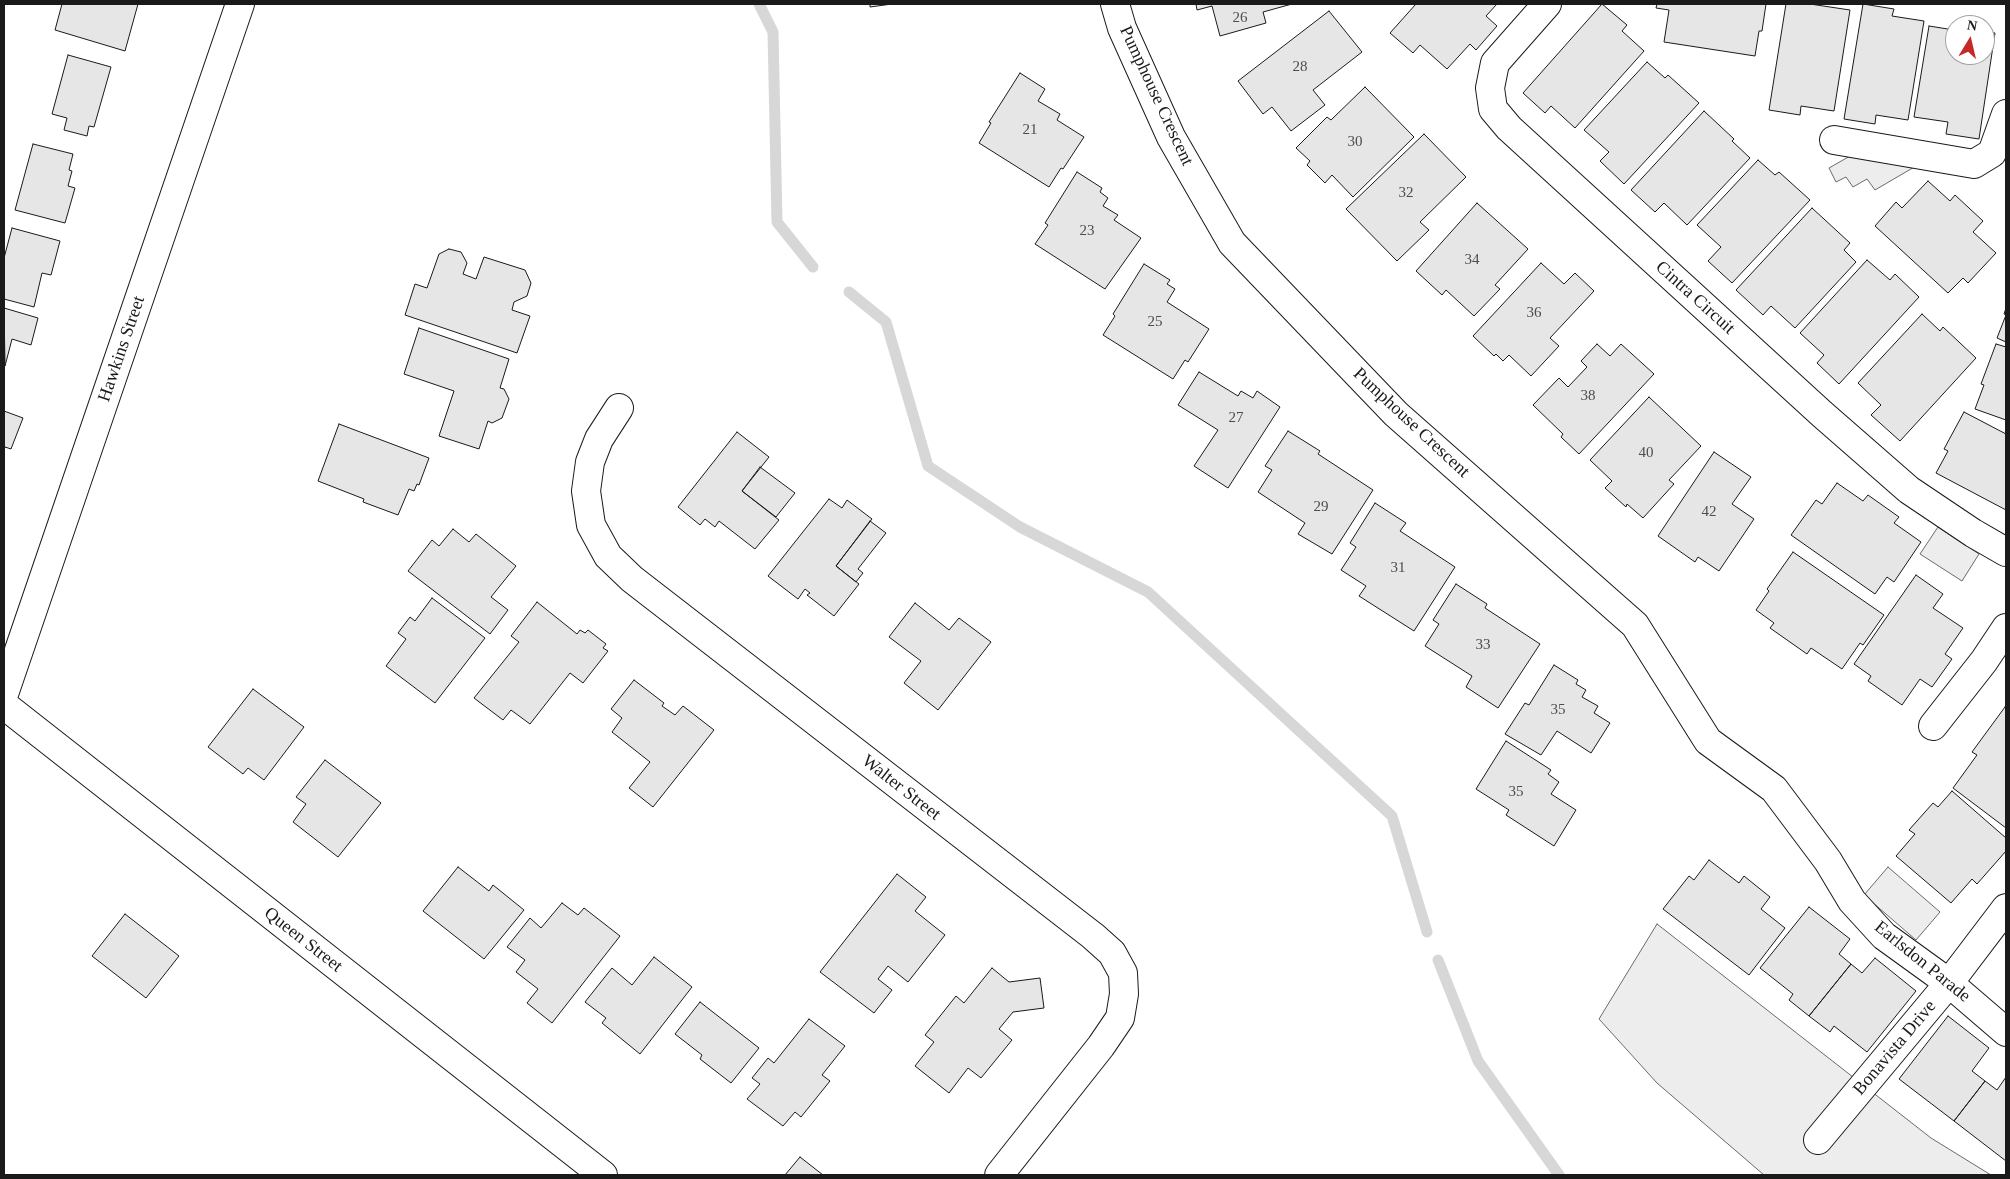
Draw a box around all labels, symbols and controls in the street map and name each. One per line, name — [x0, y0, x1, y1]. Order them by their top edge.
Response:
house number: 26 — [1232, 9, 1248, 27]
north arrow — [1945, 15, 1995, 65]
text: N — [1966, 17, 1978, 34]
street label: Pumphouse Crescent — [1114, 23, 1198, 169]
house number: 28 — [1292, 58, 1308, 76]
house number: 21 — [1022, 121, 1038, 139]
house number: 30 — [1348, 133, 1362, 151]
house number: 32 — [1398, 184, 1414, 202]
house number: 23 — [1080, 222, 1094, 240]
house number: 34 — [1464, 251, 1480, 269]
street label: Cintra Circuit — [1651, 257, 1739, 339]
street label: Hawkins Street — [94, 293, 150, 405]
house number: 36 — [1526, 304, 1542, 322]
house number: 25 — [1148, 313, 1162, 331]
street label: Pumphouse Crescent — [1348, 363, 1474, 483]
house number: 38 — [1580, 387, 1596, 405]
house number: 27 — [1228, 409, 1244, 427]
house number: 40 — [1638, 444, 1654, 462]
house number: 29 — [1314, 498, 1328, 516]
house number: 42 — [1702, 503, 1716, 521]
house number: 31 — [1390, 559, 1406, 577]
house number: 33 — [1476, 636, 1490, 654]
house number: 35 — [1550, 701, 1566, 719]
street label: Walter Street — [857, 751, 945, 825]
house number: 35 — [1508, 783, 1524, 801]
street label: Queen Street — [260, 903, 346, 977]
street label: Earlsdon Parade — [1870, 917, 1974, 1007]
street label: Bonavista Drive — [1849, 996, 1941, 1100]

